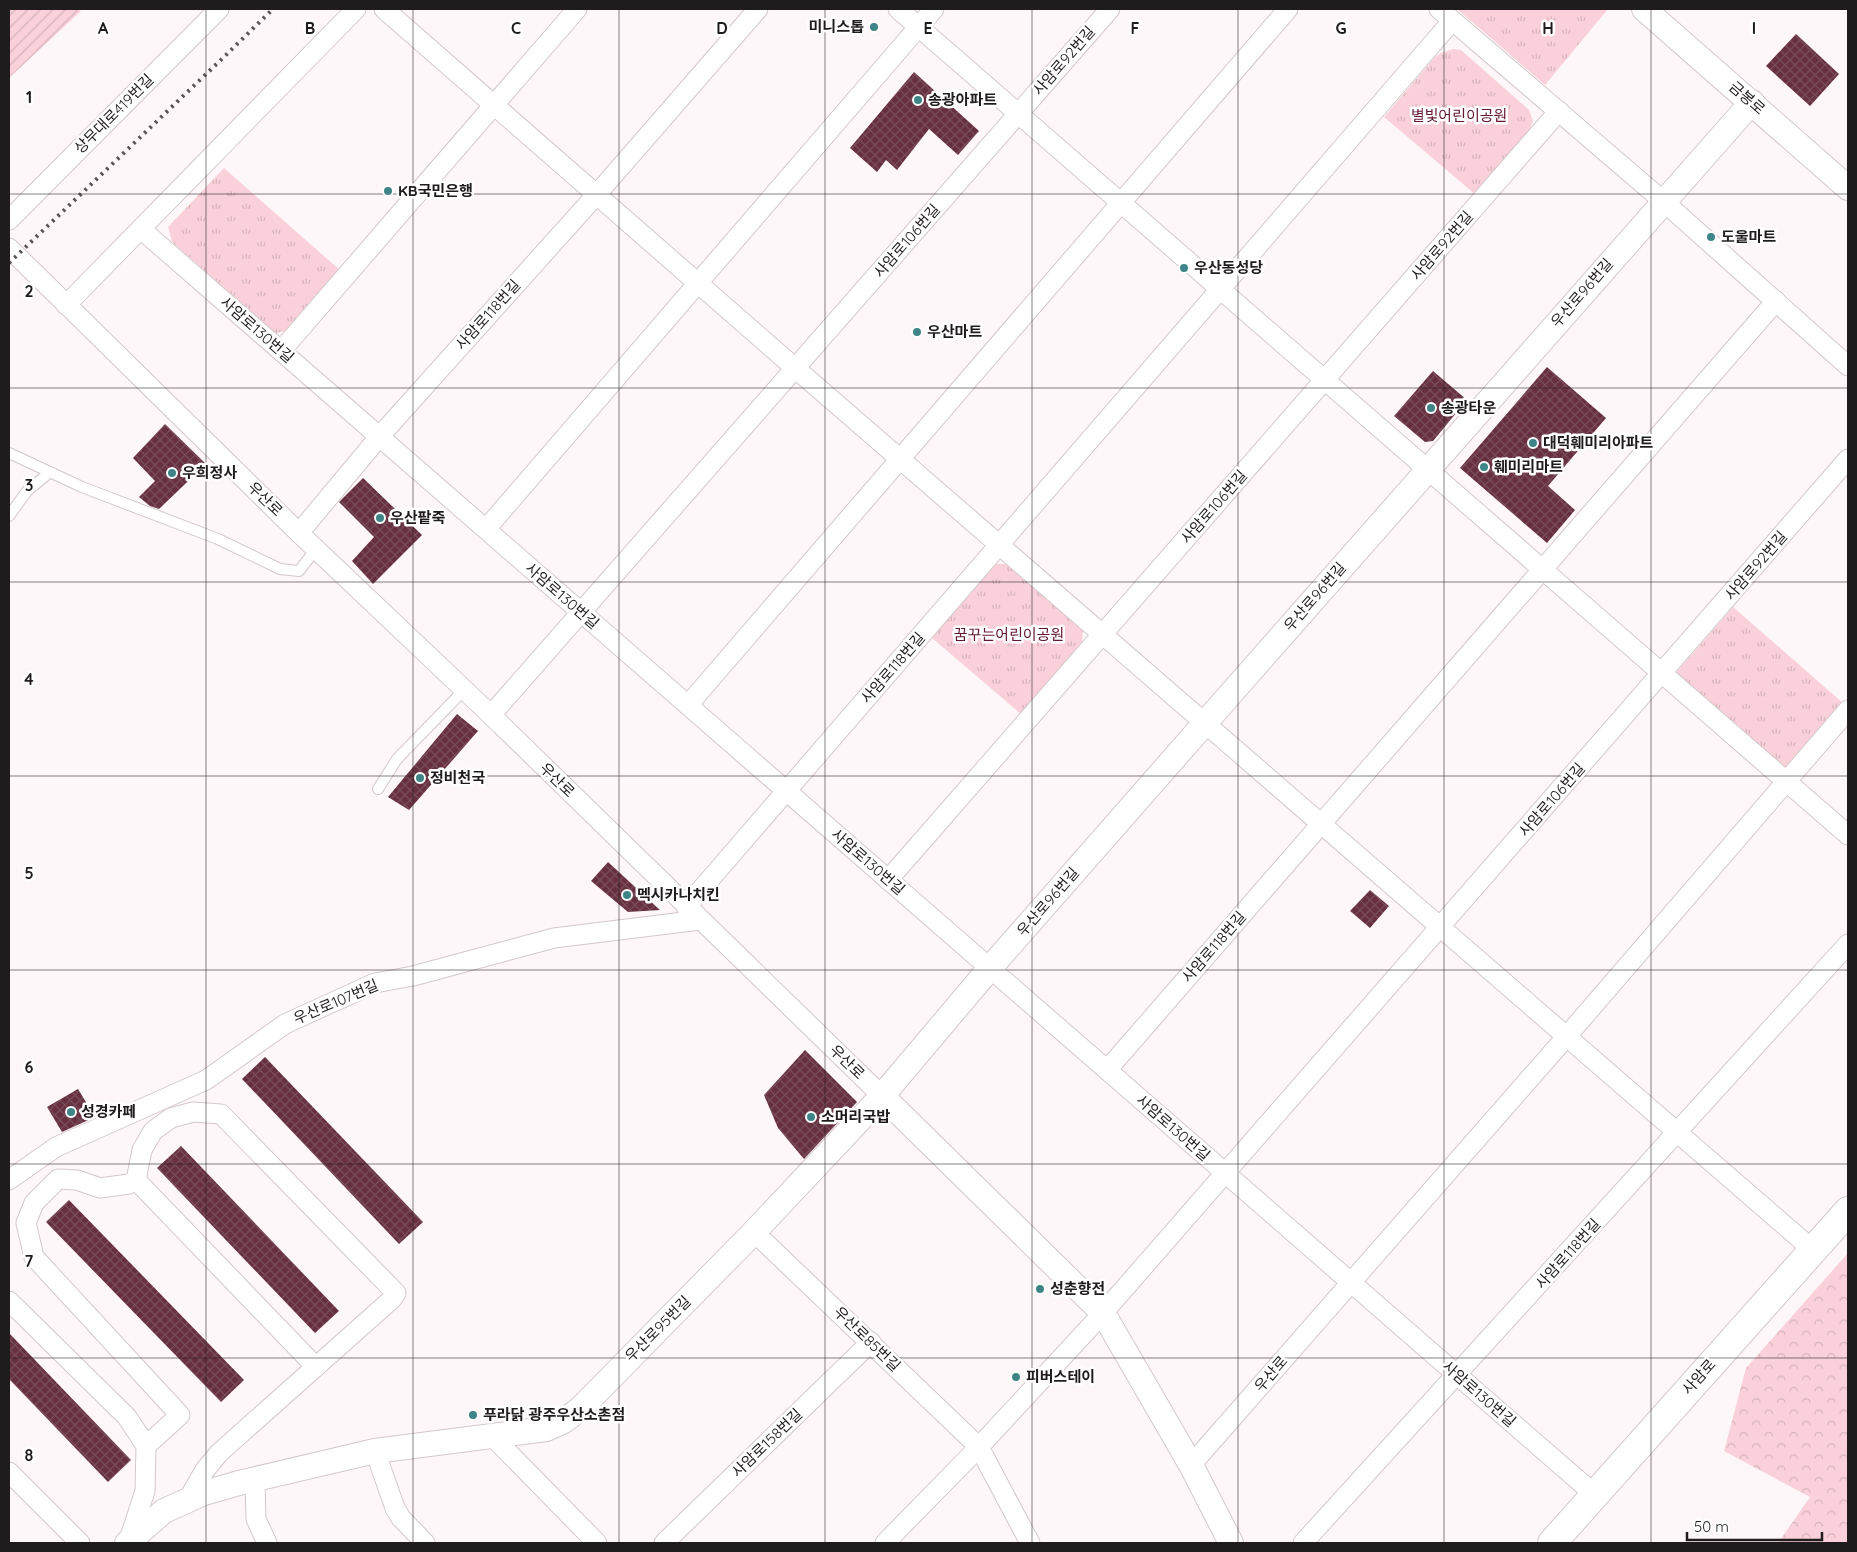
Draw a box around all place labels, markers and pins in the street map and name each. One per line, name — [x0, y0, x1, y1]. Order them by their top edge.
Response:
place label: 미니스톱 — [809, 17, 864, 36]
marker: 미니스톱 — [868, 21, 880, 33]
place label: 송광아파트 — [928, 90, 997, 109]
marker: 송광아파트 — [912, 94, 924, 106]
place label: KB국민은행 — [398, 181, 473, 200]
marker: KB국민은행 — [382, 185, 394, 197]
place label: 도울마트 — [1721, 227, 1776, 246]
marker: 도울마트 — [1705, 231, 1717, 243]
place label: 우산동성당 — [1194, 258, 1263, 277]
marker: 우산동성당 — [1178, 262, 1190, 274]
place label: 우산마트 — [927, 322, 982, 341]
marker: 우산마트 — [911, 326, 923, 338]
place label: 송광타운 — [1441, 398, 1496, 417]
marker: 송광타운 — [1425, 402, 1437, 414]
place label: 대덕훼미리아파트 — [1543, 433, 1654, 452]
marker: 대덕훼미리아파트 — [1527, 437, 1539, 449]
place label: 훼미리마트 — [1494, 457, 1563, 476]
marker: 훼미리마트 — [1478, 461, 1490, 473]
place label: 우희정사 — [182, 463, 237, 482]
marker: 우희정사 — [166, 467, 178, 479]
place label: 우산팥죽 — [390, 508, 445, 527]
marker: 우산팥죽 — [374, 512, 386, 524]
place label: 정비천국 — [430, 768, 485, 787]
marker: 정비천국 — [414, 772, 426, 784]
place label: 멕시카나치킨 — [637, 885, 720, 904]
marker: 멕시카나치킨 — [621, 889, 633, 901]
place label: 성경카페 — [81, 1102, 136, 1121]
marker: 성경카페 — [65, 1106, 77, 1118]
place label: 소머리국밥 — [821, 1107, 890, 1126]
marker: 소머리국밥 — [805, 1111, 817, 1123]
place label: 성춘향전 — [1050, 1279, 1105, 1298]
marker: 성춘향전 — [1034, 1283, 1046, 1295]
place label: 피버스테이 — [1026, 1367, 1095, 1386]
marker: 피버스테이 — [1010, 1371, 1022, 1383]
place label: 푸라닭 광주우산소촌점 — [483, 1405, 625, 1424]
marker: 푸라닭 광주우산소촌점 — [467, 1409, 479, 1421]

